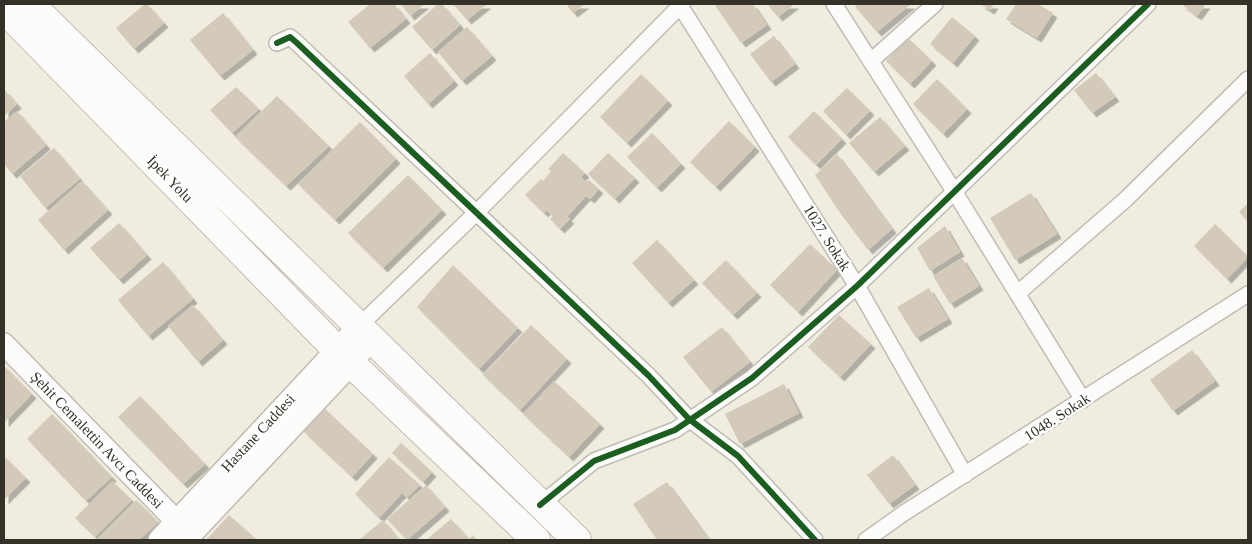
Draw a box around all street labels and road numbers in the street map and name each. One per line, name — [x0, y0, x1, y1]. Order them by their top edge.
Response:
street label: İpek Yolu — [144, 152, 196, 206]
street label: 1027. Sokak — [800, 202, 854, 274]
street label: Şehit Cemalettin Avcı Caddesi — [28, 368, 166, 512]
street label: 1048. Sokak — [1021, 390, 1093, 444]
street label: Hastane Caddesi — [218, 391, 298, 475]

